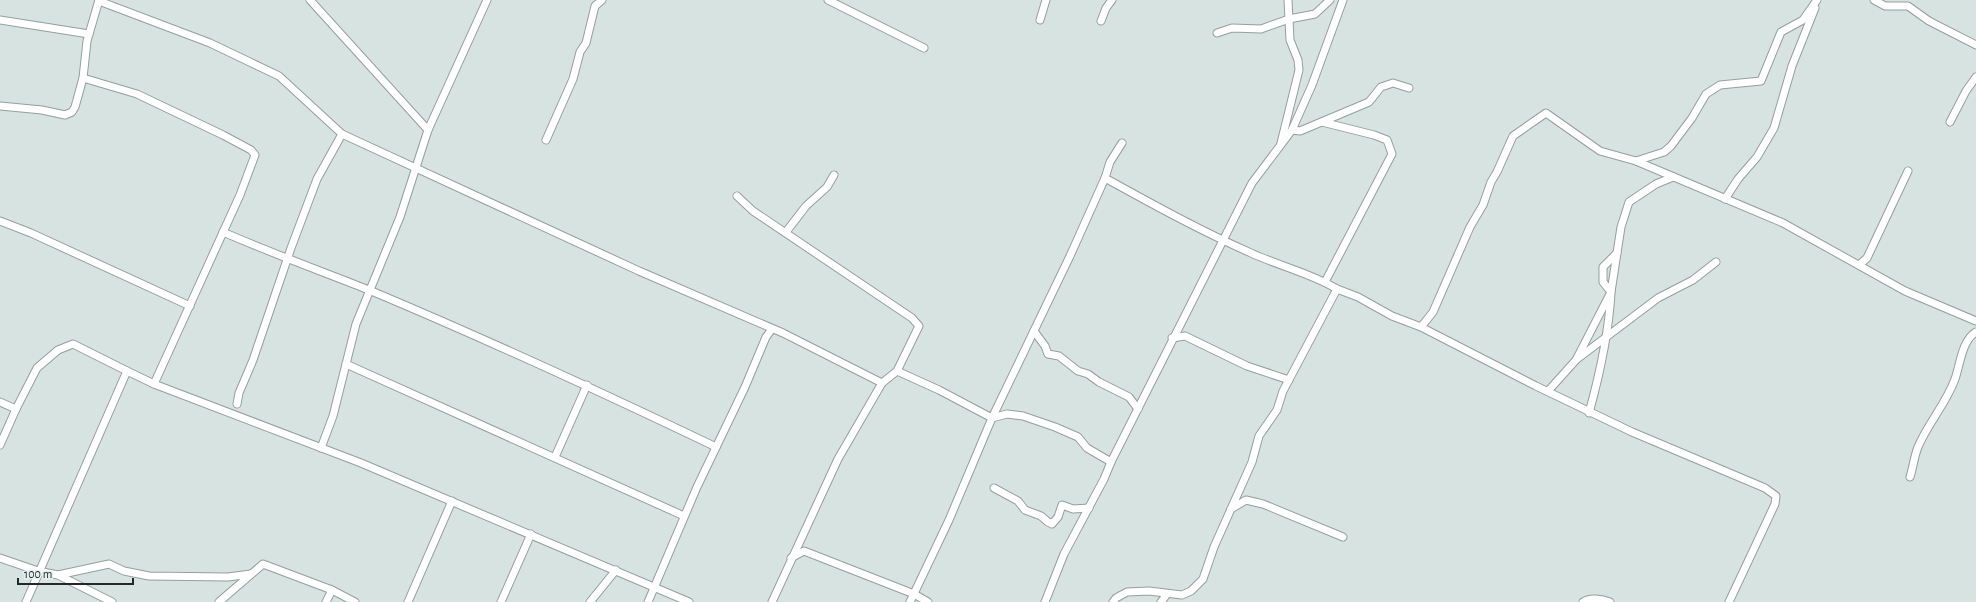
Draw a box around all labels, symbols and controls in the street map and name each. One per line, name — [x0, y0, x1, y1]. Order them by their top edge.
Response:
scale bar — [18, 560, 133, 586]
text: 100 m — [24, 568, 52, 580]

